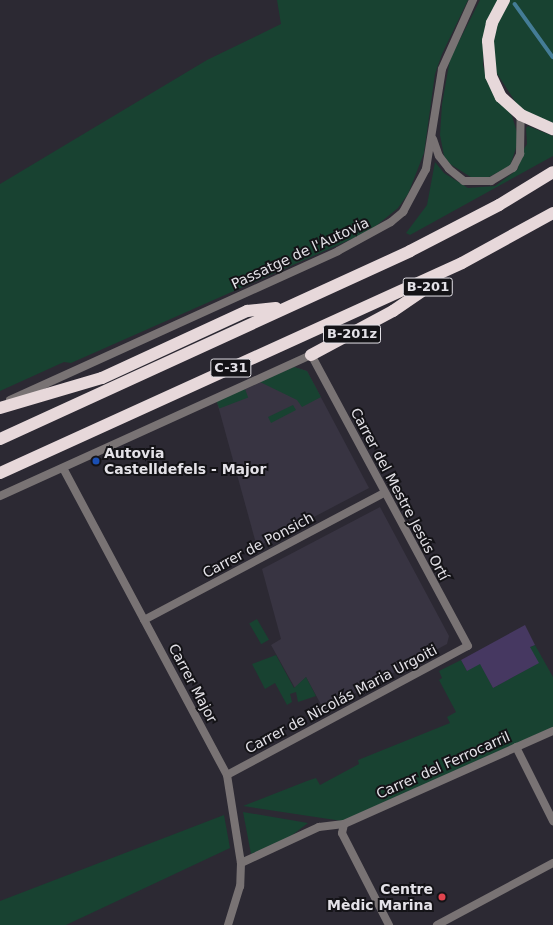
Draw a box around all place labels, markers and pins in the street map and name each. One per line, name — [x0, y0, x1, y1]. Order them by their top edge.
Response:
place label: Autovia Castelldefels - Major — [104, 445, 266, 478]
marker: Autovia Castelldefels - Major — [91, 456, 101, 466]
place label: Centre Mèdic Marina — [327, 881, 433, 914]
marker: Centre Mèdic Marina — [436, 891, 448, 903]

